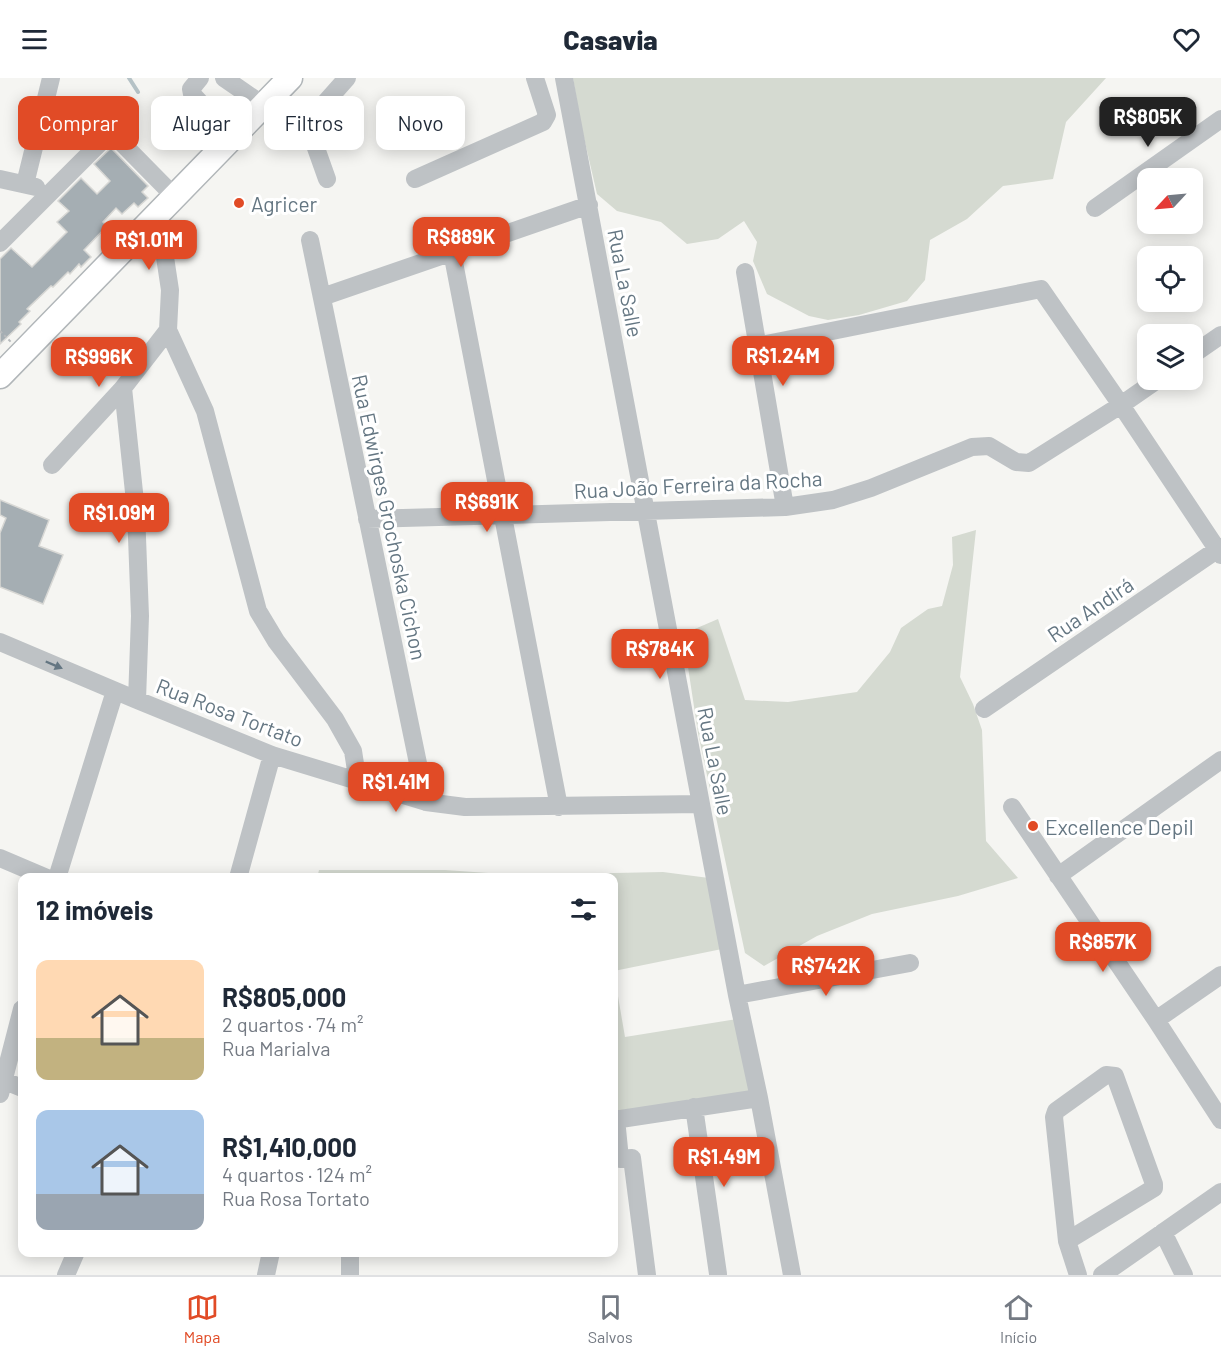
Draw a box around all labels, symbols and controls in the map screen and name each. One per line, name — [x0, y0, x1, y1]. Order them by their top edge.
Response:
icon: menu — [18, 23, 51, 56]
text: Casavia — [563, 23, 658, 55]
icon: heart — [1170, 23, 1203, 56]
chip: Comprar — [18, 96, 139, 150]
chip: Alugar — [151, 96, 252, 150]
chip: Filtros — [264, 96, 364, 150]
chip: Novo — [376, 96, 465, 150]
pin: R$805K — [1099, 97, 1197, 148]
text: R$805K — [1113, 104, 1183, 128]
north arrow — [1137, 168, 1203, 234]
map controls — [1137, 168, 1203, 390]
place label: Agricer — [251, 191, 318, 216]
marker: Agricer — [232, 196, 246, 210]
pin: R$889K — [412, 217, 510, 268]
pin: R$1.01M — [94, 220, 204, 271]
text: R$889K — [427, 224, 495, 248]
text: R$1.01M — [115, 227, 183, 251]
street label: Rua La Salle — [603, 227, 649, 339]
button: locate — [1137, 246, 1203, 312]
button: layers — [1137, 324, 1203, 390]
pin: R$1.24M — [728, 336, 838, 387]
pin: R$996K — [50, 337, 148, 388]
text: R$1.24M — [746, 343, 820, 367]
text: R$996K — [65, 344, 133, 368]
street label: Rua Edwirges Grochoska Cichon — [347, 372, 433, 662]
street label: Rua João Ferreira da Rocha — [573, 465, 823, 503]
pin: R$691K — [438, 482, 536, 533]
text: R$691K — [455, 489, 519, 513]
pin: R$1.09M — [64, 493, 174, 544]
text: R$1.09M — [83, 500, 155, 524]
street label: Rua Andirá — [1042, 571, 1138, 647]
pin: R$784K — [611, 629, 709, 680]
text: R$784K — [625, 636, 695, 660]
one-way arrow — [45, 660, 63, 670]
street label: Rua Rosa Tortato — [153, 673, 307, 751]
street label: Rua La Salle — [693, 705, 739, 817]
pin: R$1.41M — [341, 762, 451, 813]
text: R$1.41M — [362, 769, 430, 793]
place label: Excellence Depil — [1045, 814, 1194, 839]
marker: Excellence Depil — [1026, 819, 1040, 833]
icon: filters — [567, 893, 600, 926]
text: 12 imóveis — [36, 894, 153, 925]
pin: R$857K — [1054, 922, 1152, 973]
text: R$857K — [1069, 929, 1137, 953]
pin: R$742K — [777, 946, 875, 997]
text: R$742K — [791, 953, 861, 977]
text: R$805,000 — [222, 981, 346, 1012]
icon: home — [84, 984, 156, 1056]
text: 2 quartos · 74 m² — [222, 1012, 364, 1036]
text: Rua Marialva — [222, 1036, 330, 1060]
text: R$1,410,000 — [222, 1131, 357, 1162]
icon: home — [84, 1134, 156, 1206]
pin: R$1.49M — [669, 1137, 779, 1188]
text: R$1.49M — [687, 1144, 761, 1168]
text: 4 quartos · 124 m² — [222, 1162, 372, 1186]
text: Rua Rosa Tortato — [222, 1186, 370, 1210]
tab: Mapa — [184, 1291, 220, 1346]
tab: Salvos — [588, 1291, 633, 1346]
tab: Início — [1000, 1291, 1037, 1346]

